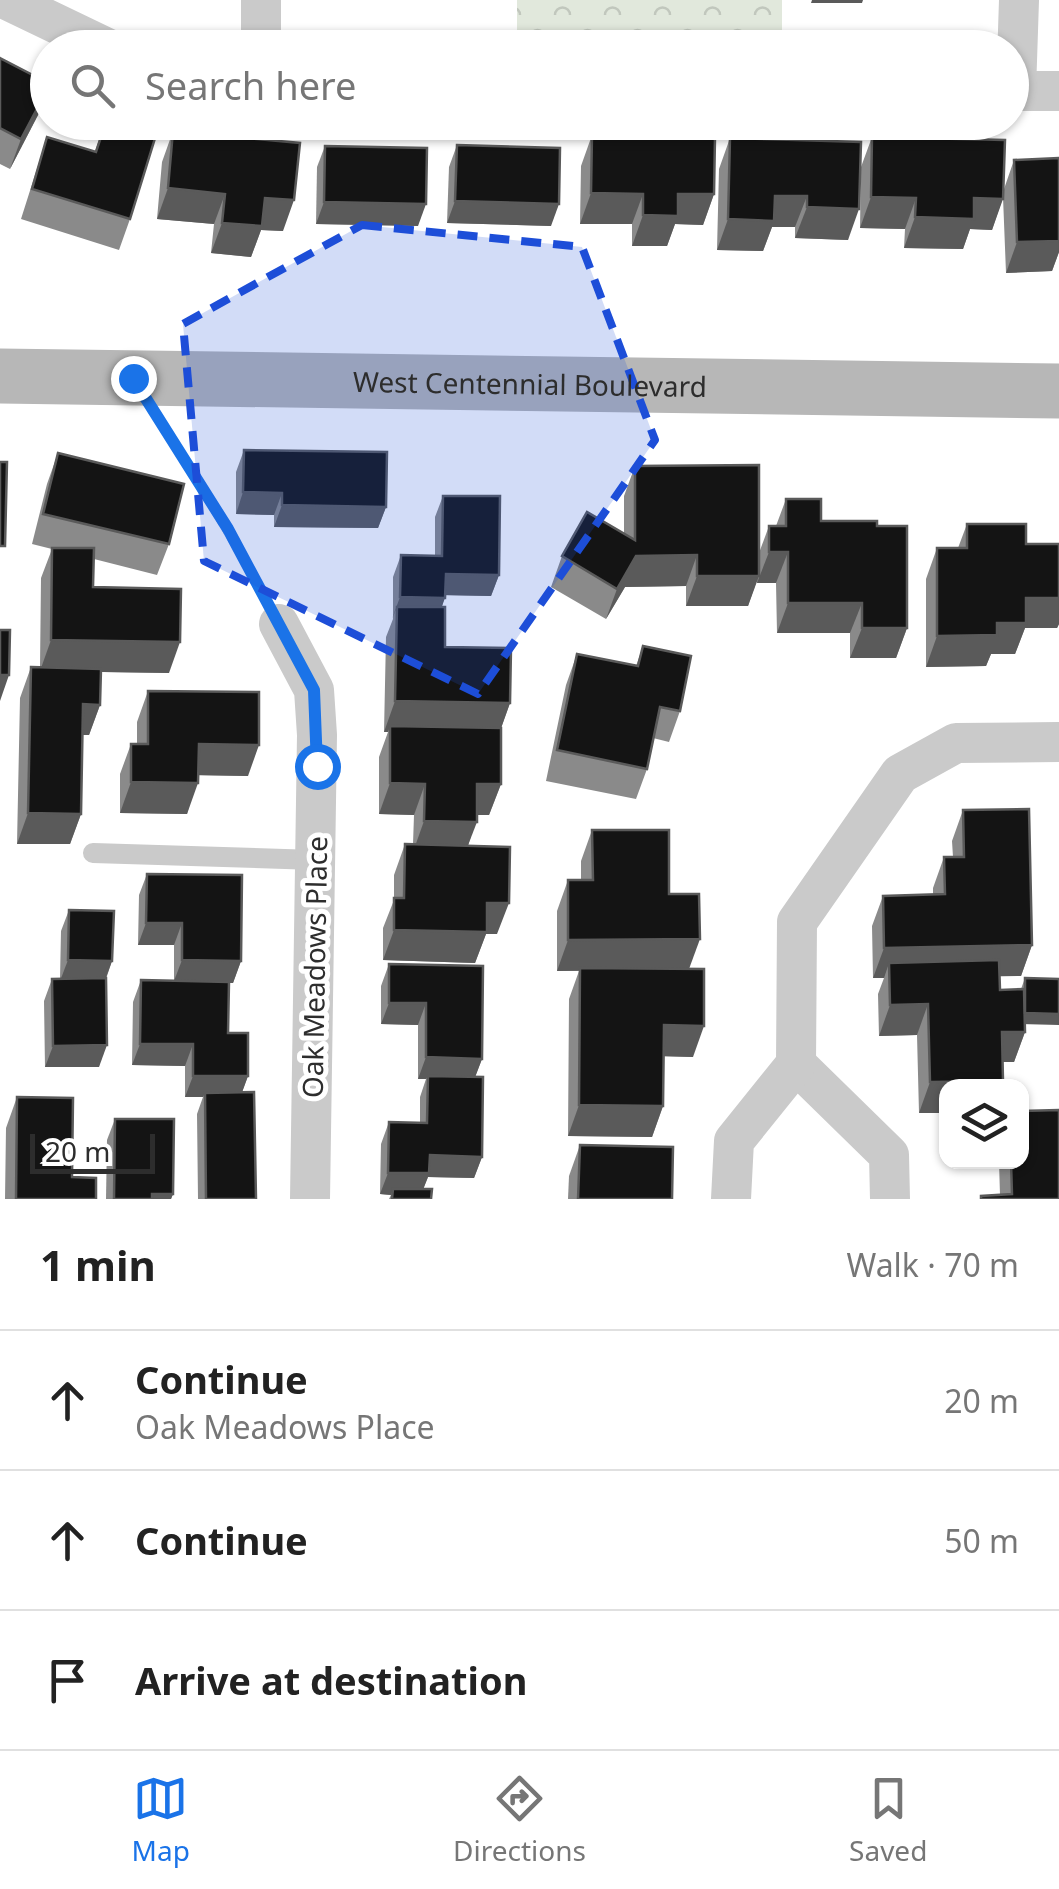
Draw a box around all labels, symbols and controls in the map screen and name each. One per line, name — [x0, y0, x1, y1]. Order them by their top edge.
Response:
search box — [30, 30, 1029, 140]
icon: search — [65, 58, 120, 113]
text: Search here — [145, 59, 356, 111]
route end — [111, 356, 157, 402]
street label: West Centennial Boulevard — [353, 362, 707, 405]
route start — [295, 744, 341, 790]
street label: Oak Meadows Place — [293, 836, 335, 1098]
map controls — [939, 1079, 1029, 1169]
button: layers — [939, 1079, 1029, 1169]
scale bar — [30, 1129, 155, 1174]
text: 20 m — [45, 1132, 111, 1170]
text: 1 min — [40, 1236, 156, 1293]
text: Walk · 70 m — [847, 1243, 1019, 1286]
text: Continue — [135, 1353, 308, 1405]
icon: ahead — [40, 1373, 95, 1428]
text: 20 m — [944, 1379, 1019, 1422]
text: Oak Meadows Place — [135, 1405, 435, 1448]
icon: ahead — [40, 1513, 95, 1568]
text: Continue — [135, 1514, 308, 1566]
text: 50 m — [944, 1519, 1019, 1562]
icon: arrive — [40, 1653, 95, 1708]
text: Arrive at destination — [135, 1654, 527, 1706]
tab: Map — [132, 1771, 190, 1869]
tab: Directions — [453, 1771, 586, 1869]
tab: Saved — [849, 1771, 927, 1869]

